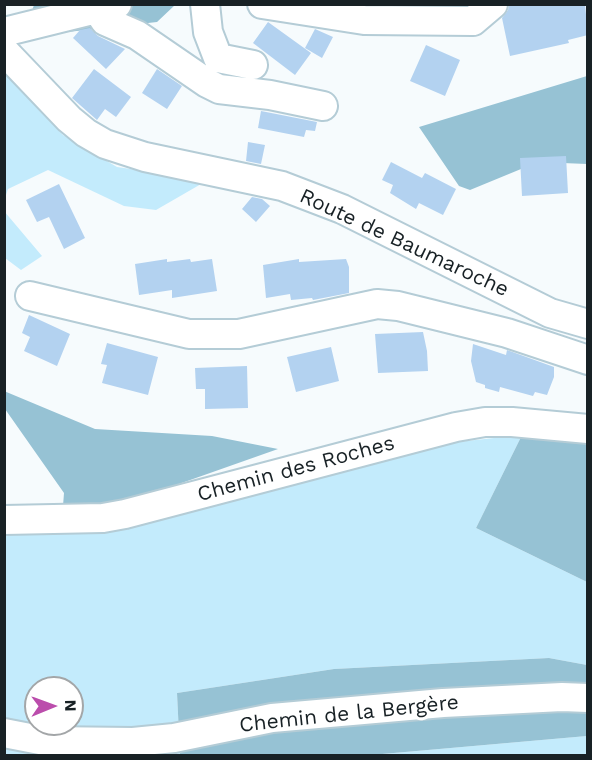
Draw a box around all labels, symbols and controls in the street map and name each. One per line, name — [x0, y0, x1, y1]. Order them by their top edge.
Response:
street label: Route de Baumaroche — [295, 183, 513, 303]
street label: Chemin des Roches — [195, 431, 397, 507]
north arrow — [24, 676, 84, 736]
street label: Chemin de la Bergère — [238, 690, 460, 738]
text: N — [61, 700, 80, 712]

